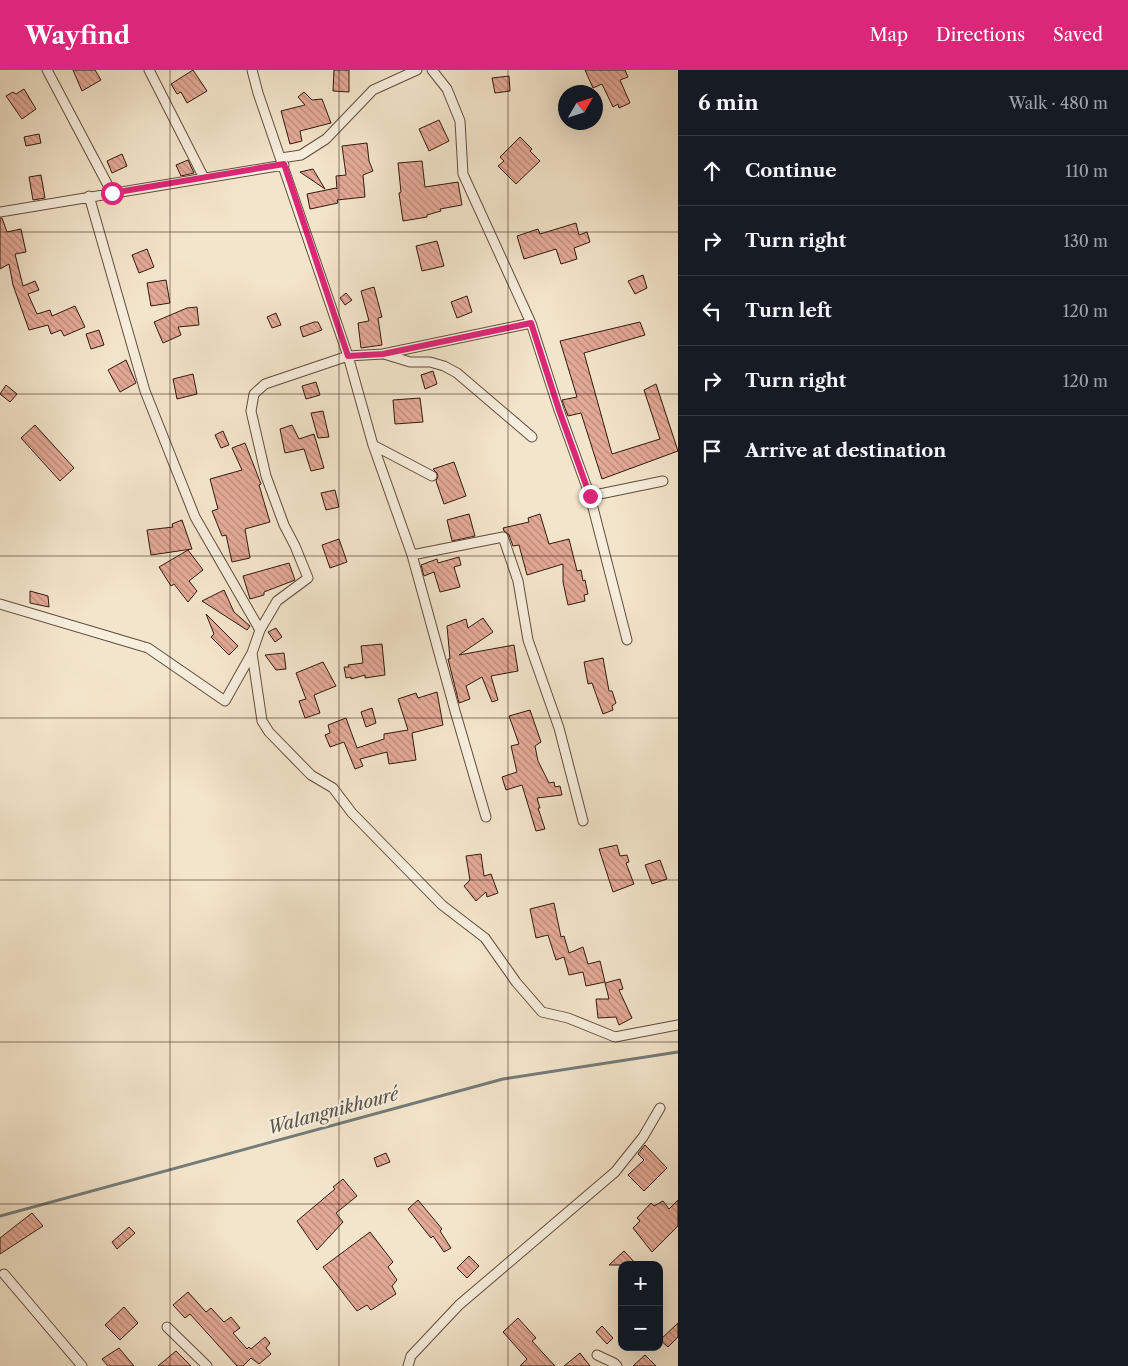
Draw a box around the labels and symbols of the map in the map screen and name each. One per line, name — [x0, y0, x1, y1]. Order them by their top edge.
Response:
north arrow — [558, 85, 603, 130]
route start — [101, 182, 124, 205]
route end — [579, 485, 602, 508]
water label: Walangnikhouré — [265, 1083, 402, 1139]

